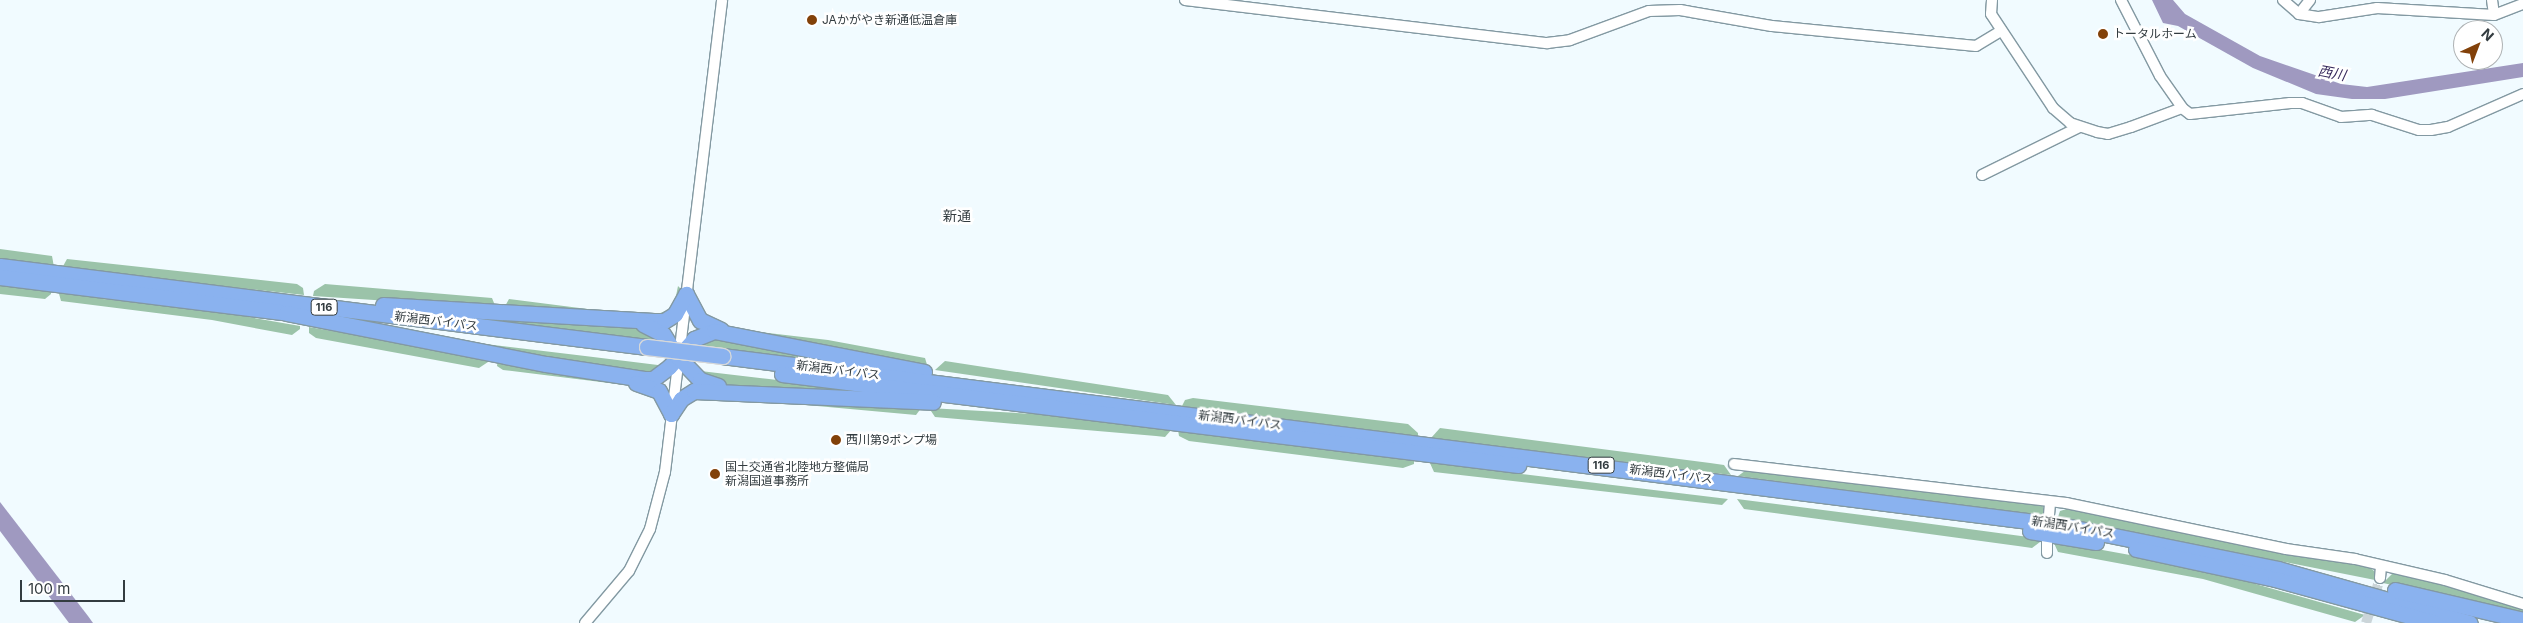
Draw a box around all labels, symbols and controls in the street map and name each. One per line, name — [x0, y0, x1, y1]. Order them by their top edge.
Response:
place label: JAかがやき新通低温倉庫 — [822, 13, 957, 27]
marker: JAかがやき新通低温倉庫 — [806, 14, 818, 26]
north arrow — [2453, 20, 2503, 70]
text: N — [2478, 25, 2498, 44]
place label: トータルホーム — [2113, 27, 2197, 41]
marker: トータルホーム — [2097, 28, 2109, 40]
water label: 西川 — [2317, 62, 2347, 84]
district label: 新通 — [943, 208, 971, 224]
road number: 116 — [310, 298, 338, 316]
street label: 新潟西バイパス — [393, 309, 479, 333]
street label: 新潟西バイパス — [795, 358, 881, 382]
street label: 新潟西バイパス — [1197, 408, 1283, 432]
place label: 西川第9ポンプ場 — [846, 433, 937, 447]
marker: 西川第9ポンプ場 — [830, 434, 842, 446]
road number: 116 — [1587, 456, 1615, 474]
place label: 国土交通省北陸地方整備局 新潟国道事務所 — [725, 460, 869, 488]
street label: 新潟西バイパス — [1628, 462, 1714, 486]
marker: 国土交通省北陸地方整備局 新潟国道事務所 — [709, 468, 721, 480]
street label: 新潟西バイパス — [2030, 513, 2116, 541]
scale bar — [22, 570, 128, 602]
text: 100 m — [28, 579, 70, 598]

